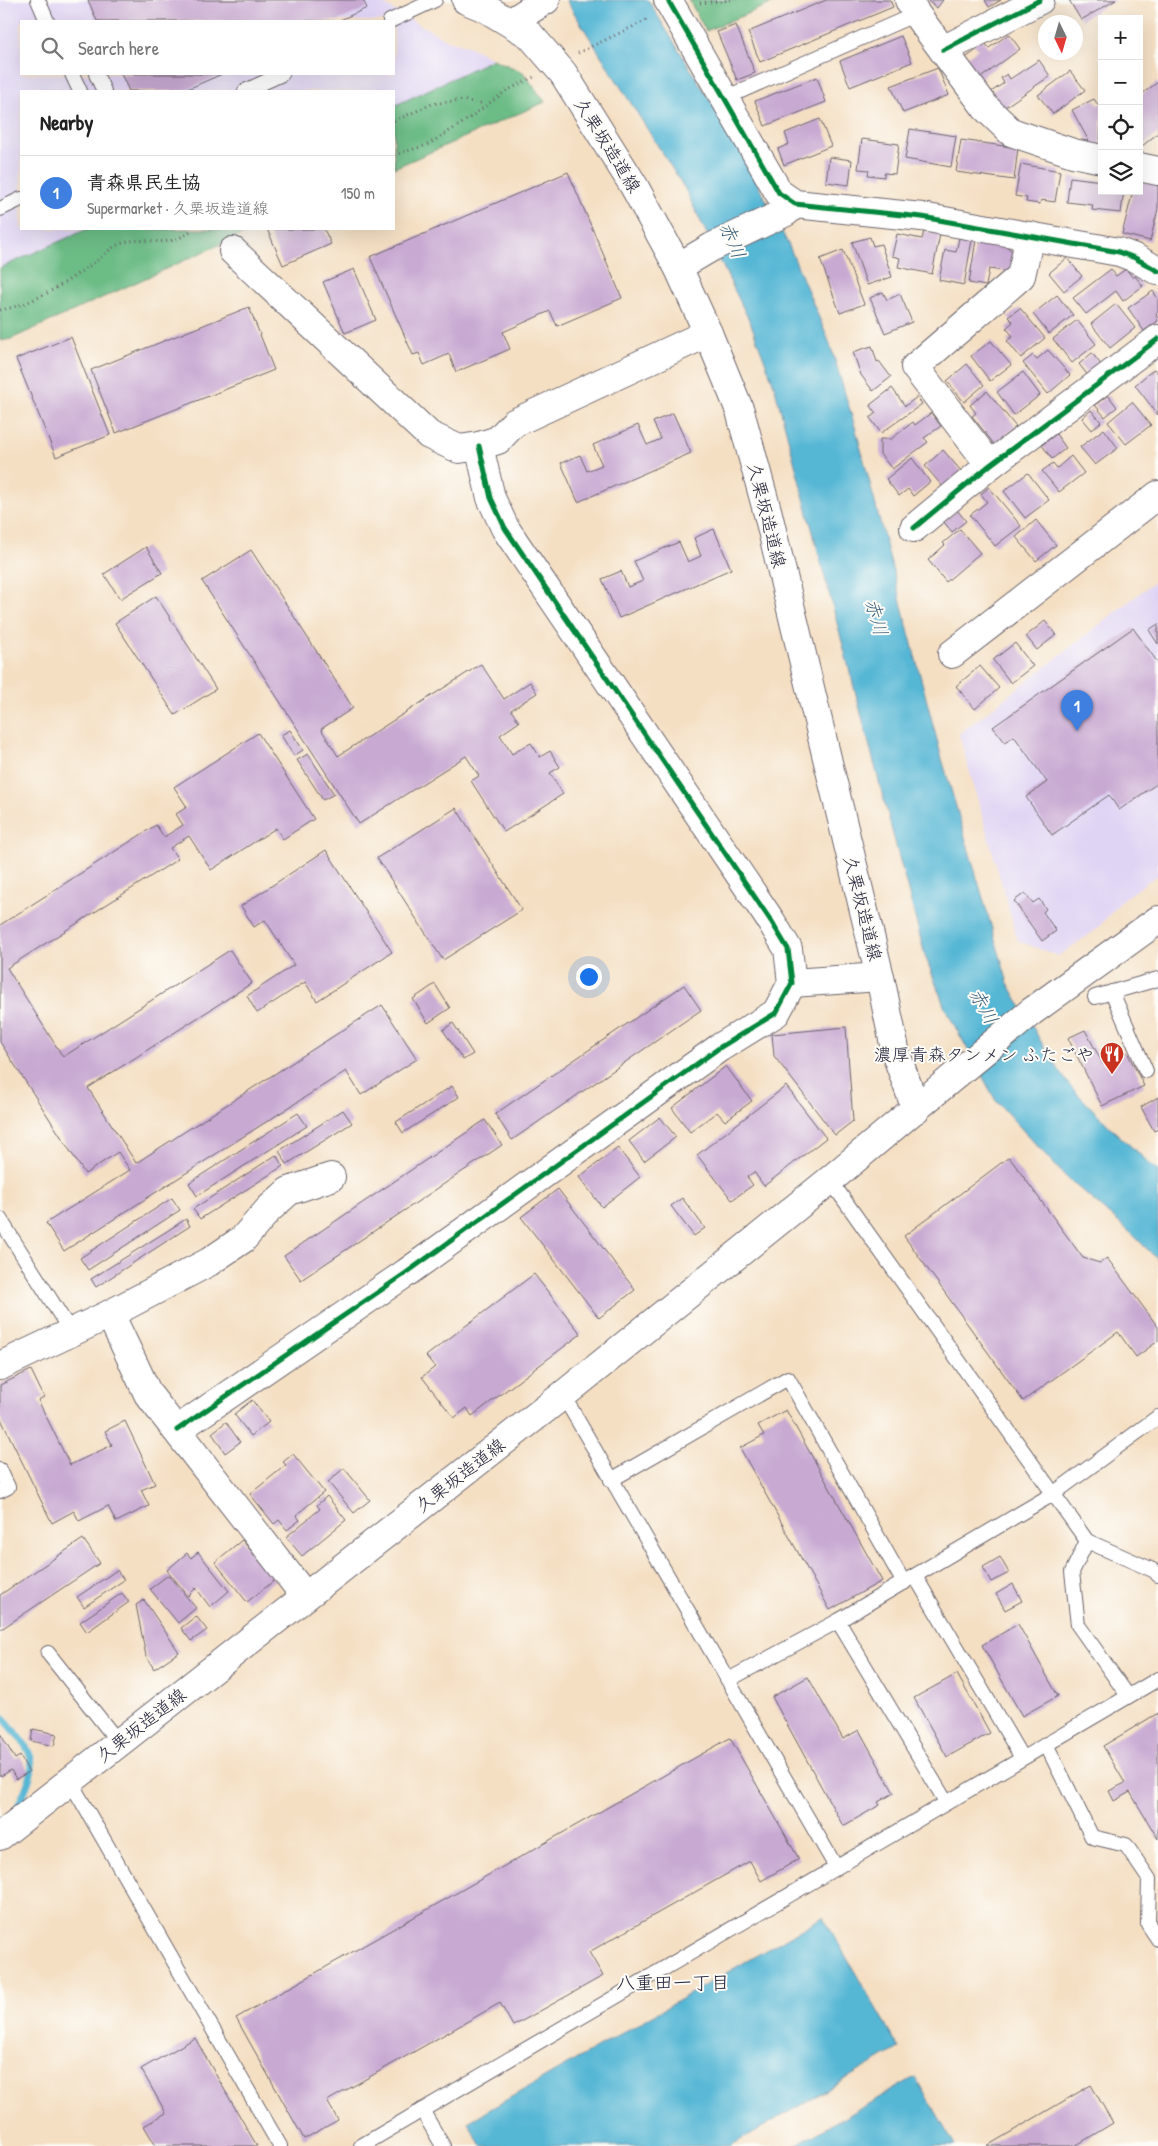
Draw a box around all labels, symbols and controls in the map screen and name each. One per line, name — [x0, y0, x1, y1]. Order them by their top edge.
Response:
north arrow — [1038, 15, 1083, 60]
map controls — [1098, 15, 1143, 195]
button: + — [1098, 15, 1143, 60]
search box — [20, 20, 395, 75]
icon: search — [38, 34, 66, 62]
text: Search here — [78, 35, 159, 61]
button: − — [1098, 60, 1143, 105]
street label: 久栗坂造道線 — [569, 93, 647, 197]
button: locate — [1098, 105, 1143, 150]
text: Nearby — [40, 108, 93, 137]
button: layers — [1098, 150, 1143, 195]
text: 青森県民生協 — [87, 169, 201, 195]
text: 1 — [53, 182, 59, 204]
text: 150 m — [341, 182, 375, 204]
text: Supermarket · 久栗坂造道線 — [87, 197, 269, 219]
water label: 赤川 — [714, 217, 752, 263]
street label: 久栗坂造道線 — [742, 460, 792, 570]
water label: 赤川 — [860, 595, 894, 639]
pin: 1 — [1061, 690, 1093, 731]
street label: 久栗坂造道線 — [838, 853, 888, 963]
your location — [576, 964, 602, 990]
water label: 赤川 — [963, 983, 1005, 1029]
restaurant icon: 濃厚青森タンメン ふたごや — [1099, 1041, 1125, 1075]
place label: 濃厚青森タンメン ふたごや — [874, 1042, 1094, 1067]
street label: 久栗坂造道線 — [410, 1432, 510, 1518]
street label: 久栗坂造道線 — [91, 1682, 191, 1768]
district label: 八重田一丁目 — [616, 1969, 730, 1995]

